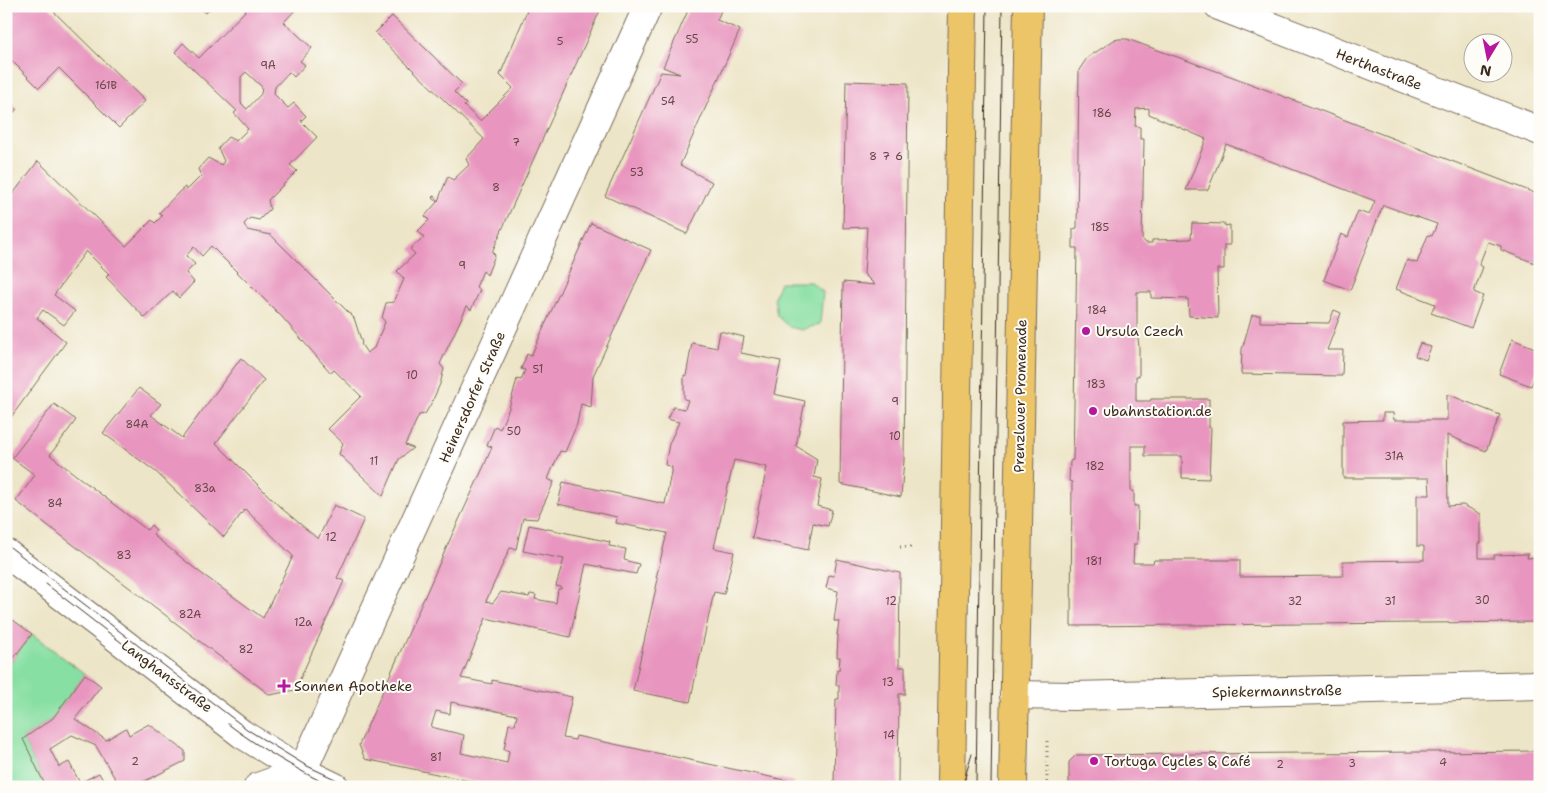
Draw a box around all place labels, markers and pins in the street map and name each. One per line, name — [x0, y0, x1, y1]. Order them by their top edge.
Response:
place label: Ursula Czech — [1096, 322, 1184, 340]
marker: Ursula Czech — [1080, 325, 1092, 337]
place label: ubahnstation.de — [1103, 402, 1212, 420]
marker: ubahnstation.de — [1087, 405, 1099, 417]
place label: Sonnen Apotheke — [294, 677, 413, 695]
marker: Sonnen Apotheke — [278, 680, 290, 692]
place label: Tortuga Cycles & Café — [1104, 752, 1251, 770]
marker: Tortuga Cycles & Café — [1088, 755, 1100, 767]

